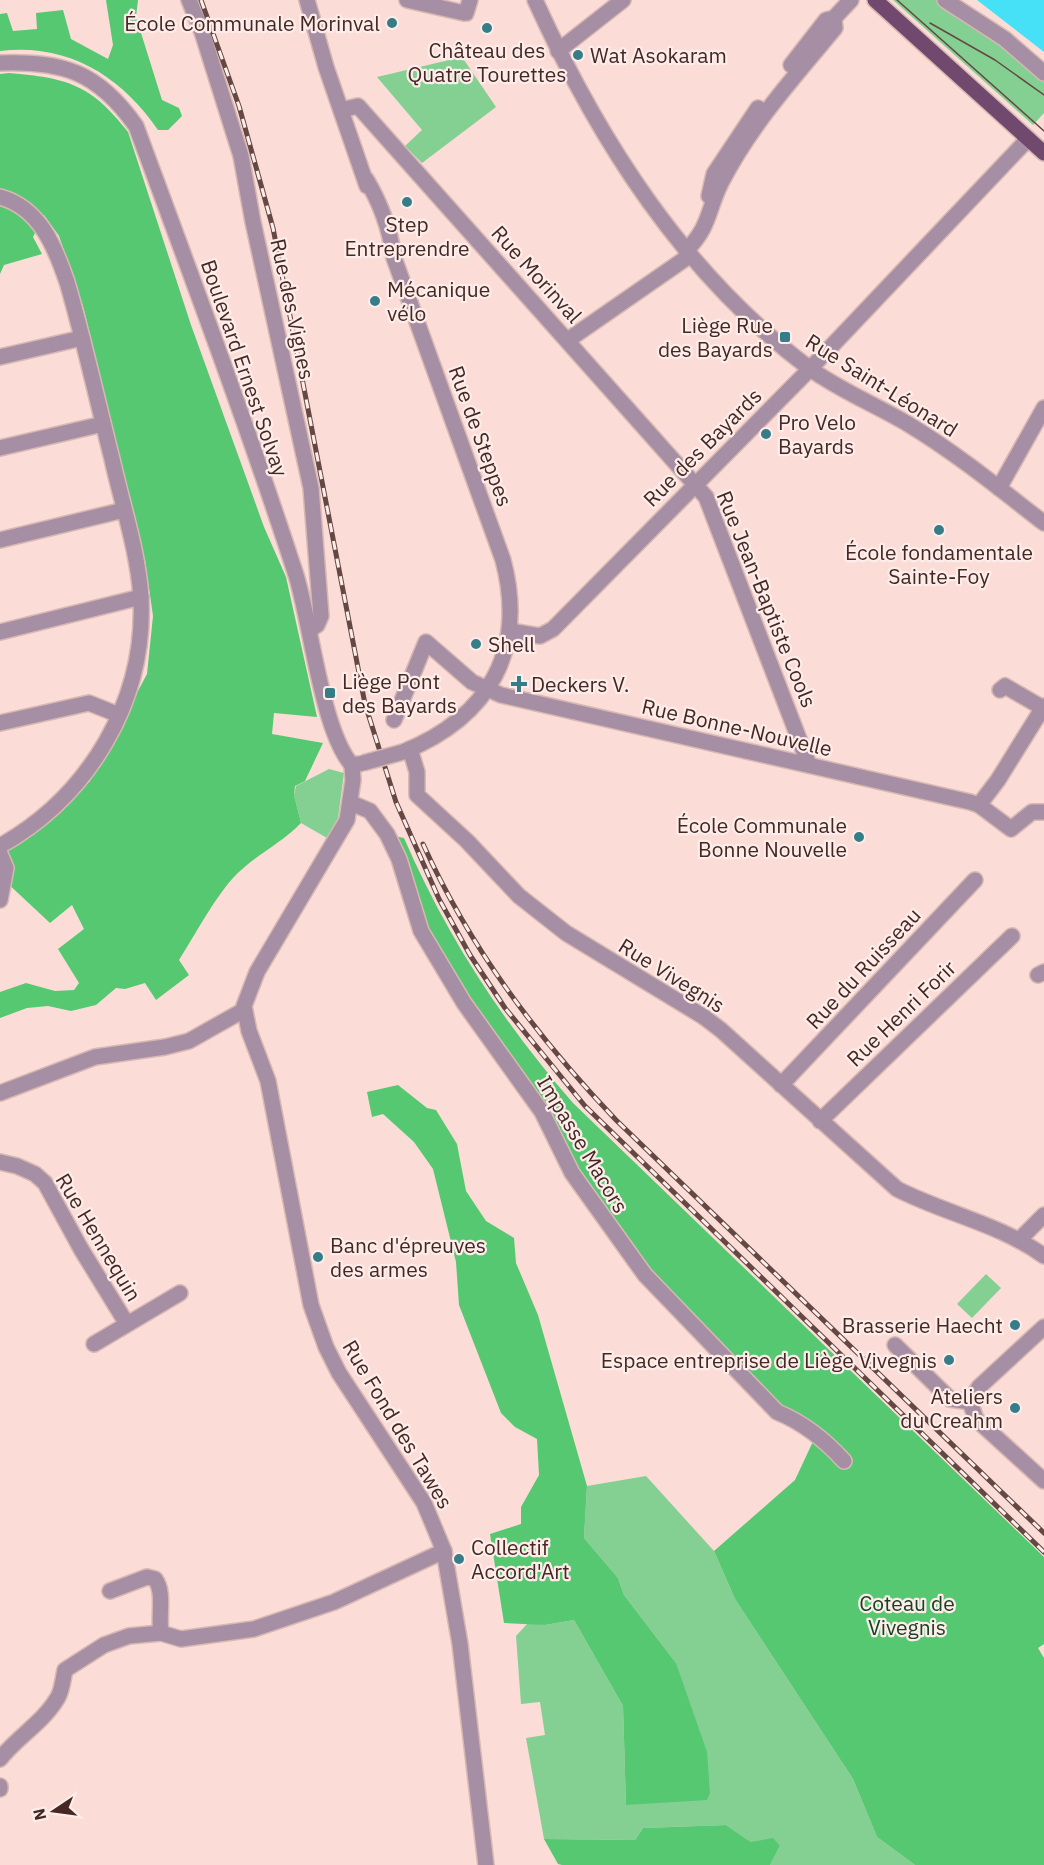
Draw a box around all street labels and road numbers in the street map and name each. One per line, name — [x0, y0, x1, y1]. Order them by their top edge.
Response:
street label: Rue Morinval — [486, 219, 589, 329]
street label: Rue des Vignes — [264, 236, 322, 382]
street label: Boulevard Ernest Solvay — [195, 256, 295, 481]
street label: Rue Saint-Léonard — [801, 327, 963, 443]
street label: Rue de Steppes — [443, 362, 519, 510]
street label: Rue des Bayards — [637, 382, 767, 512]
street label: Rue Jean-Baptiste Cools — [711, 486, 823, 712]
street label: Rue Bonne-Nouvelle — [639, 691, 835, 763]
street label: Rue du Ruisseau — [799, 901, 927, 1035]
street label: Rue Vivegnis — [614, 931, 730, 1019]
street label: Rue Henri Forir — [840, 954, 962, 1072]
street label: Impasse Macors — [531, 1070, 635, 1218]
street label: Rue Hennequin — [50, 1168, 148, 1306]
street label: Rue Fond des Tawes — [336, 1334, 460, 1514]

